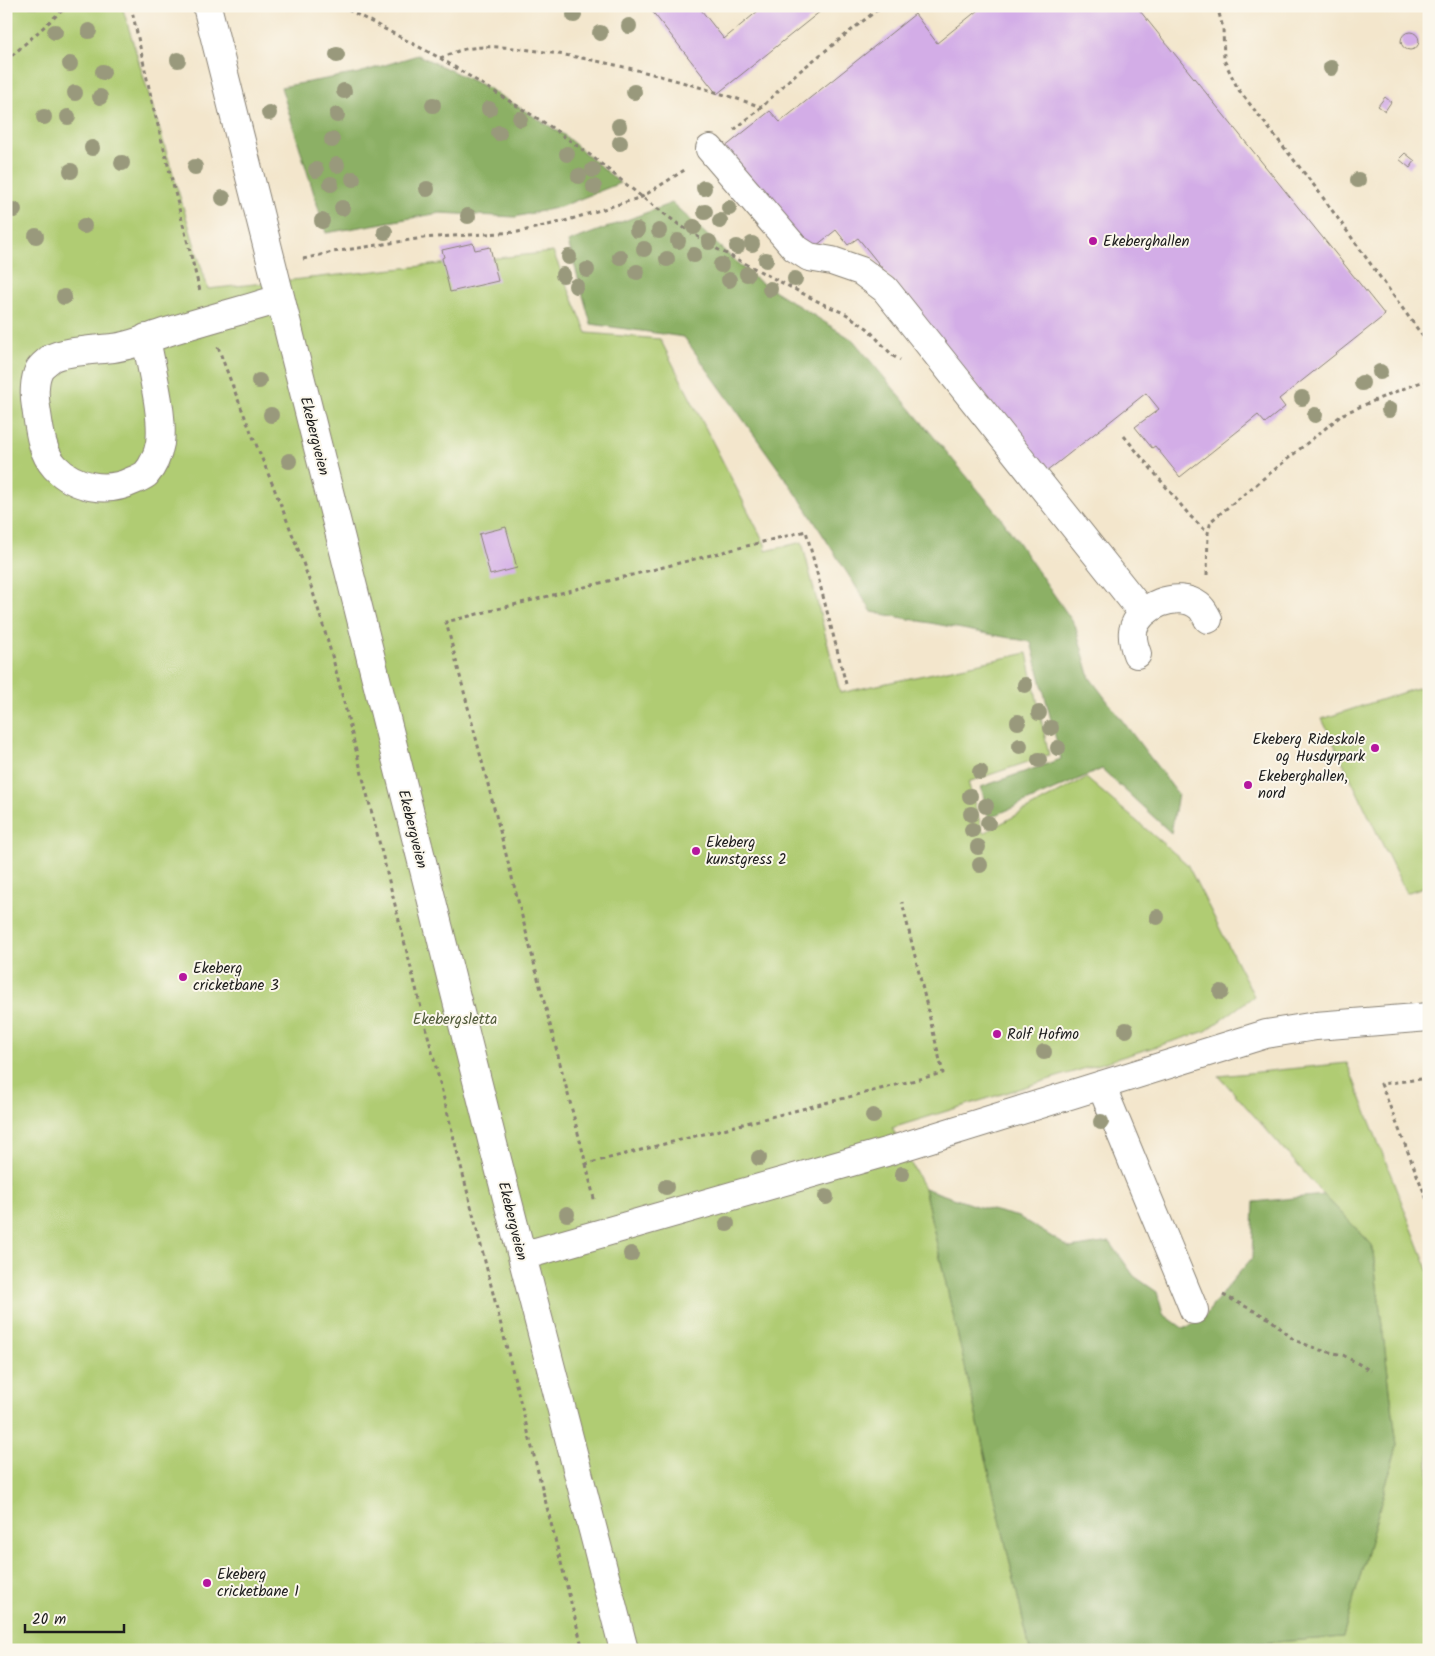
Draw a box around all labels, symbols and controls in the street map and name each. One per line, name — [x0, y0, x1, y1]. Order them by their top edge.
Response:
place label: Ekeberghallen — [1103, 230, 1189, 254]
marker: Ekeberghallen — [1087, 235, 1099, 247]
street label: Ekebergveien — [293, 394, 335, 478]
place label: Ekeberg Rideskole og Husdyrpark — [1252, 728, 1366, 769]
marker: Ekeberg Rideskole og Husdyrpark — [1369, 742, 1381, 754]
place label: Ekeberghallen, nord — [1258, 765, 1348, 806]
marker: Ekeberghallen, nord — [1242, 779, 1254, 791]
street label: Ekebergveien — [391, 787, 433, 871]
place label: Ekeberg kunstgress 2 — [706, 831, 787, 872]
marker: Ekeberg kunstgress 2 — [690, 845, 702, 857]
place label: Ekeberg cricketbane 3 — [193, 957, 279, 998]
marker: Ekeberg cricketbane 3 — [177, 971, 189, 983]
park label: Ekebergsletta — [413, 1008, 497, 1032]
place label: Rolf Hofmo — [1007, 1023, 1079, 1047]
marker: Rolf Hofmo — [991, 1028, 1003, 1040]
street label: Ekebergveien — [491, 1179, 533, 1263]
place label: Ekeberg cricketbane 1 — [217, 1563, 299, 1604]
marker: Ekeberg cricketbane 1 — [201, 1577, 213, 1589]
scale bar — [25, 1601, 124, 1633]
text: 20 m — [32, 1608, 66, 1632]

